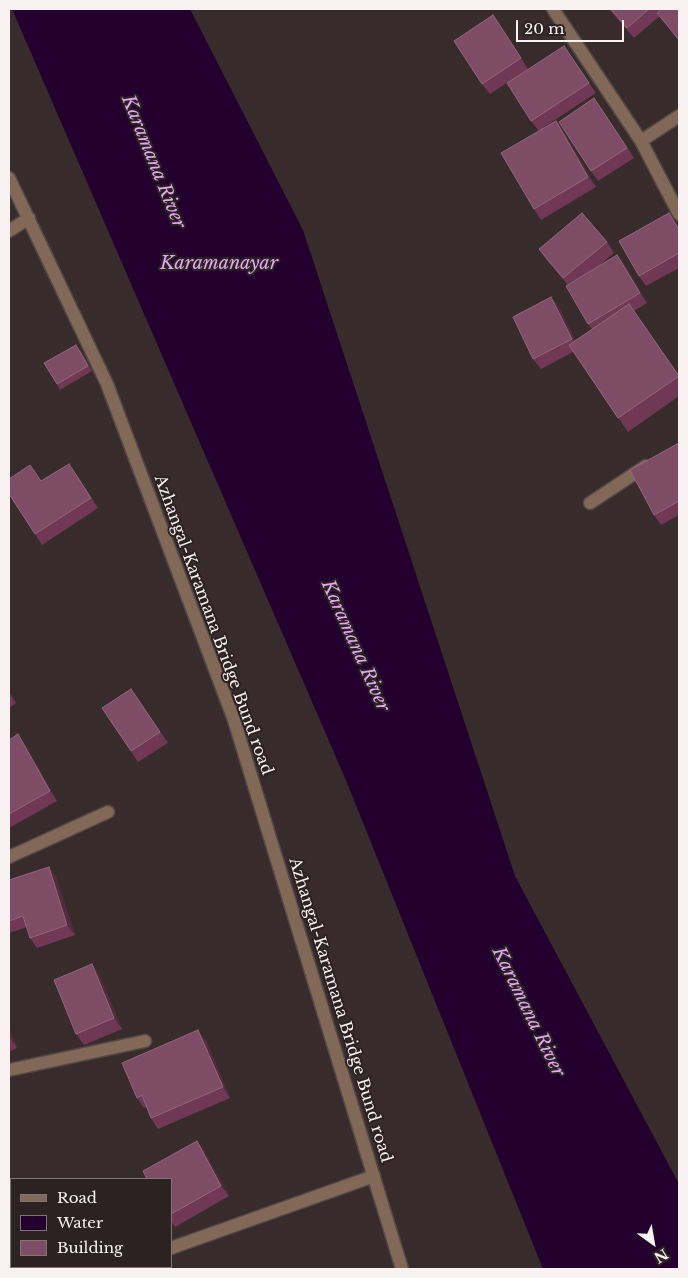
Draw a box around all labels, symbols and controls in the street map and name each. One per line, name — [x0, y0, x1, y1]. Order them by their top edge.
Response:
scale bar — [518, 10, 626, 42]
text: 20 m — [524, 19, 564, 38]
water label: Karamana River — [116, 92, 190, 232]
water label: Karamanayar — [160, 253, 278, 275]
street label: Azhangal-Karamana Bridge Bund road — [150, 472, 276, 778]
water label: Karamana River — [316, 577, 394, 715]
street label: Azhangal-Karamana Bridge Bund road — [284, 855, 396, 1165]
water label: Karamana River — [487, 943, 569, 1081]
legend — [10, 1178, 172, 1268]
text: Road — [57, 1188, 97, 1207]
text: Water — [57, 1213, 103, 1232]
north arrow — [628, 1218, 678, 1268]
text: Building — [57, 1238, 123, 1257]
text: N — [651, 1245, 671, 1267]

